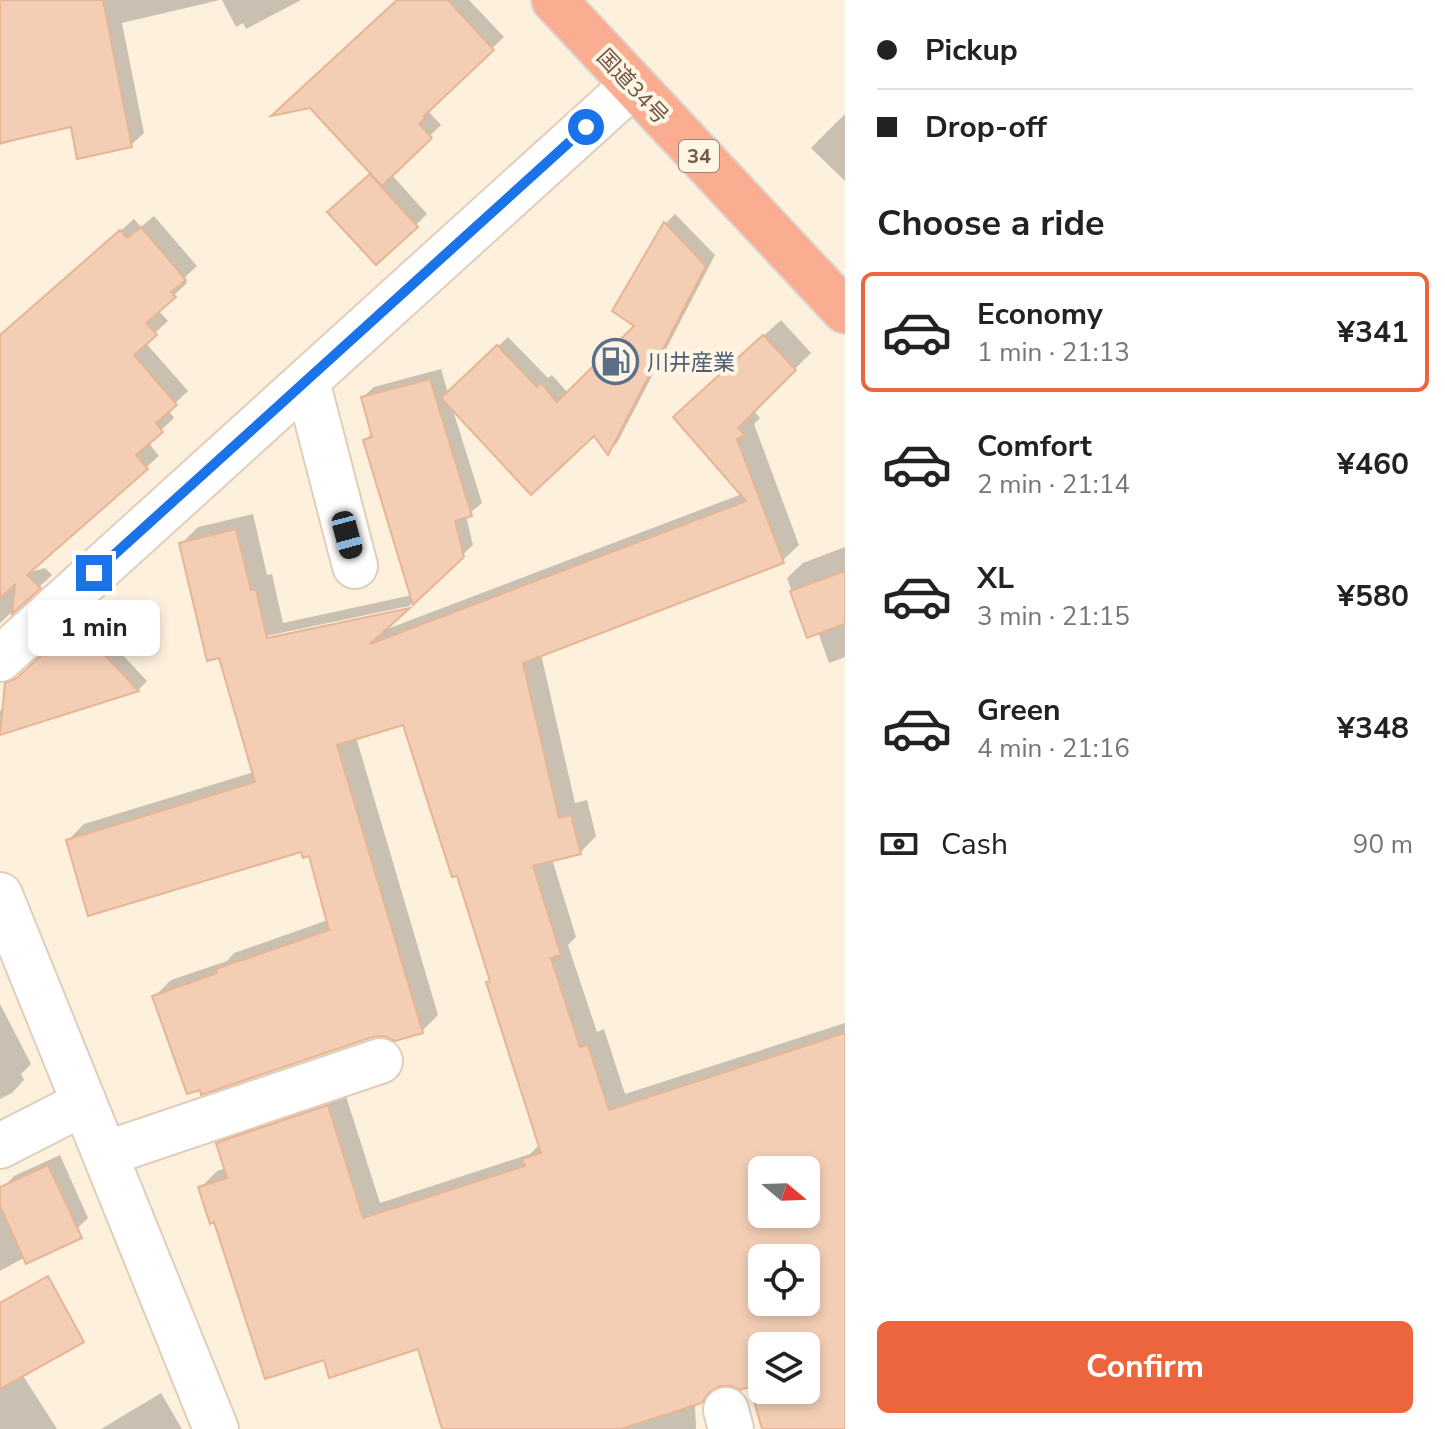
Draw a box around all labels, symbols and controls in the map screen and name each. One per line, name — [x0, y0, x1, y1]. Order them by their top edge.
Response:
text: Pickup — [925, 30, 1018, 71]
street label: 国道34号 — [590, 43, 675, 131]
text: Drop-off — [925, 107, 1047, 148]
route start — [568, 109, 604, 145]
road number: 34 — [679, 140, 719, 172]
text: Choose a ride — [877, 199, 1105, 248]
text: Economy — [977, 294, 1103, 335]
icon: car — [881, 296, 953, 368]
text: ¥341 — [1337, 312, 1409, 353]
text: 1 min · 21:13 — [977, 335, 1130, 370]
fuel station icon: 川井産業 — [592, 338, 640, 386]
place label: 川井産業 — [647, 348, 735, 378]
text: Comfort — [977, 426, 1092, 467]
icon: car — [881, 428, 953, 500]
text: ¥460 — [1337, 444, 1409, 485]
text: 2 min · 21:14 — [977, 467, 1130, 502]
car — [329, 509, 365, 561]
route end — [76, 555, 112, 591]
text: XL — [977, 558, 1014, 599]
icon: car — [881, 560, 953, 632]
text: ¥580 — [1337, 576, 1409, 617]
text: 3 min · 21:15 — [977, 599, 1130, 634]
callout: 1 min — [28, 601, 160, 657]
text: 1 min — [60, 610, 128, 645]
text: Green — [977, 690, 1061, 731]
icon: car — [881, 692, 953, 764]
text: ¥348 — [1337, 708, 1409, 749]
text: 4 min · 21:16 — [977, 731, 1130, 766]
icon: cash — [877, 822, 921, 866]
text: Cash — [941, 824, 1008, 865]
text: 90 m — [1353, 827, 1413, 862]
north arrow — [748, 1156, 820, 1228]
map controls — [748, 1156, 820, 1404]
button: locate — [748, 1244, 820, 1316]
button: Confirm — [877, 1321, 1413, 1413]
button: layers — [748, 1332, 820, 1404]

